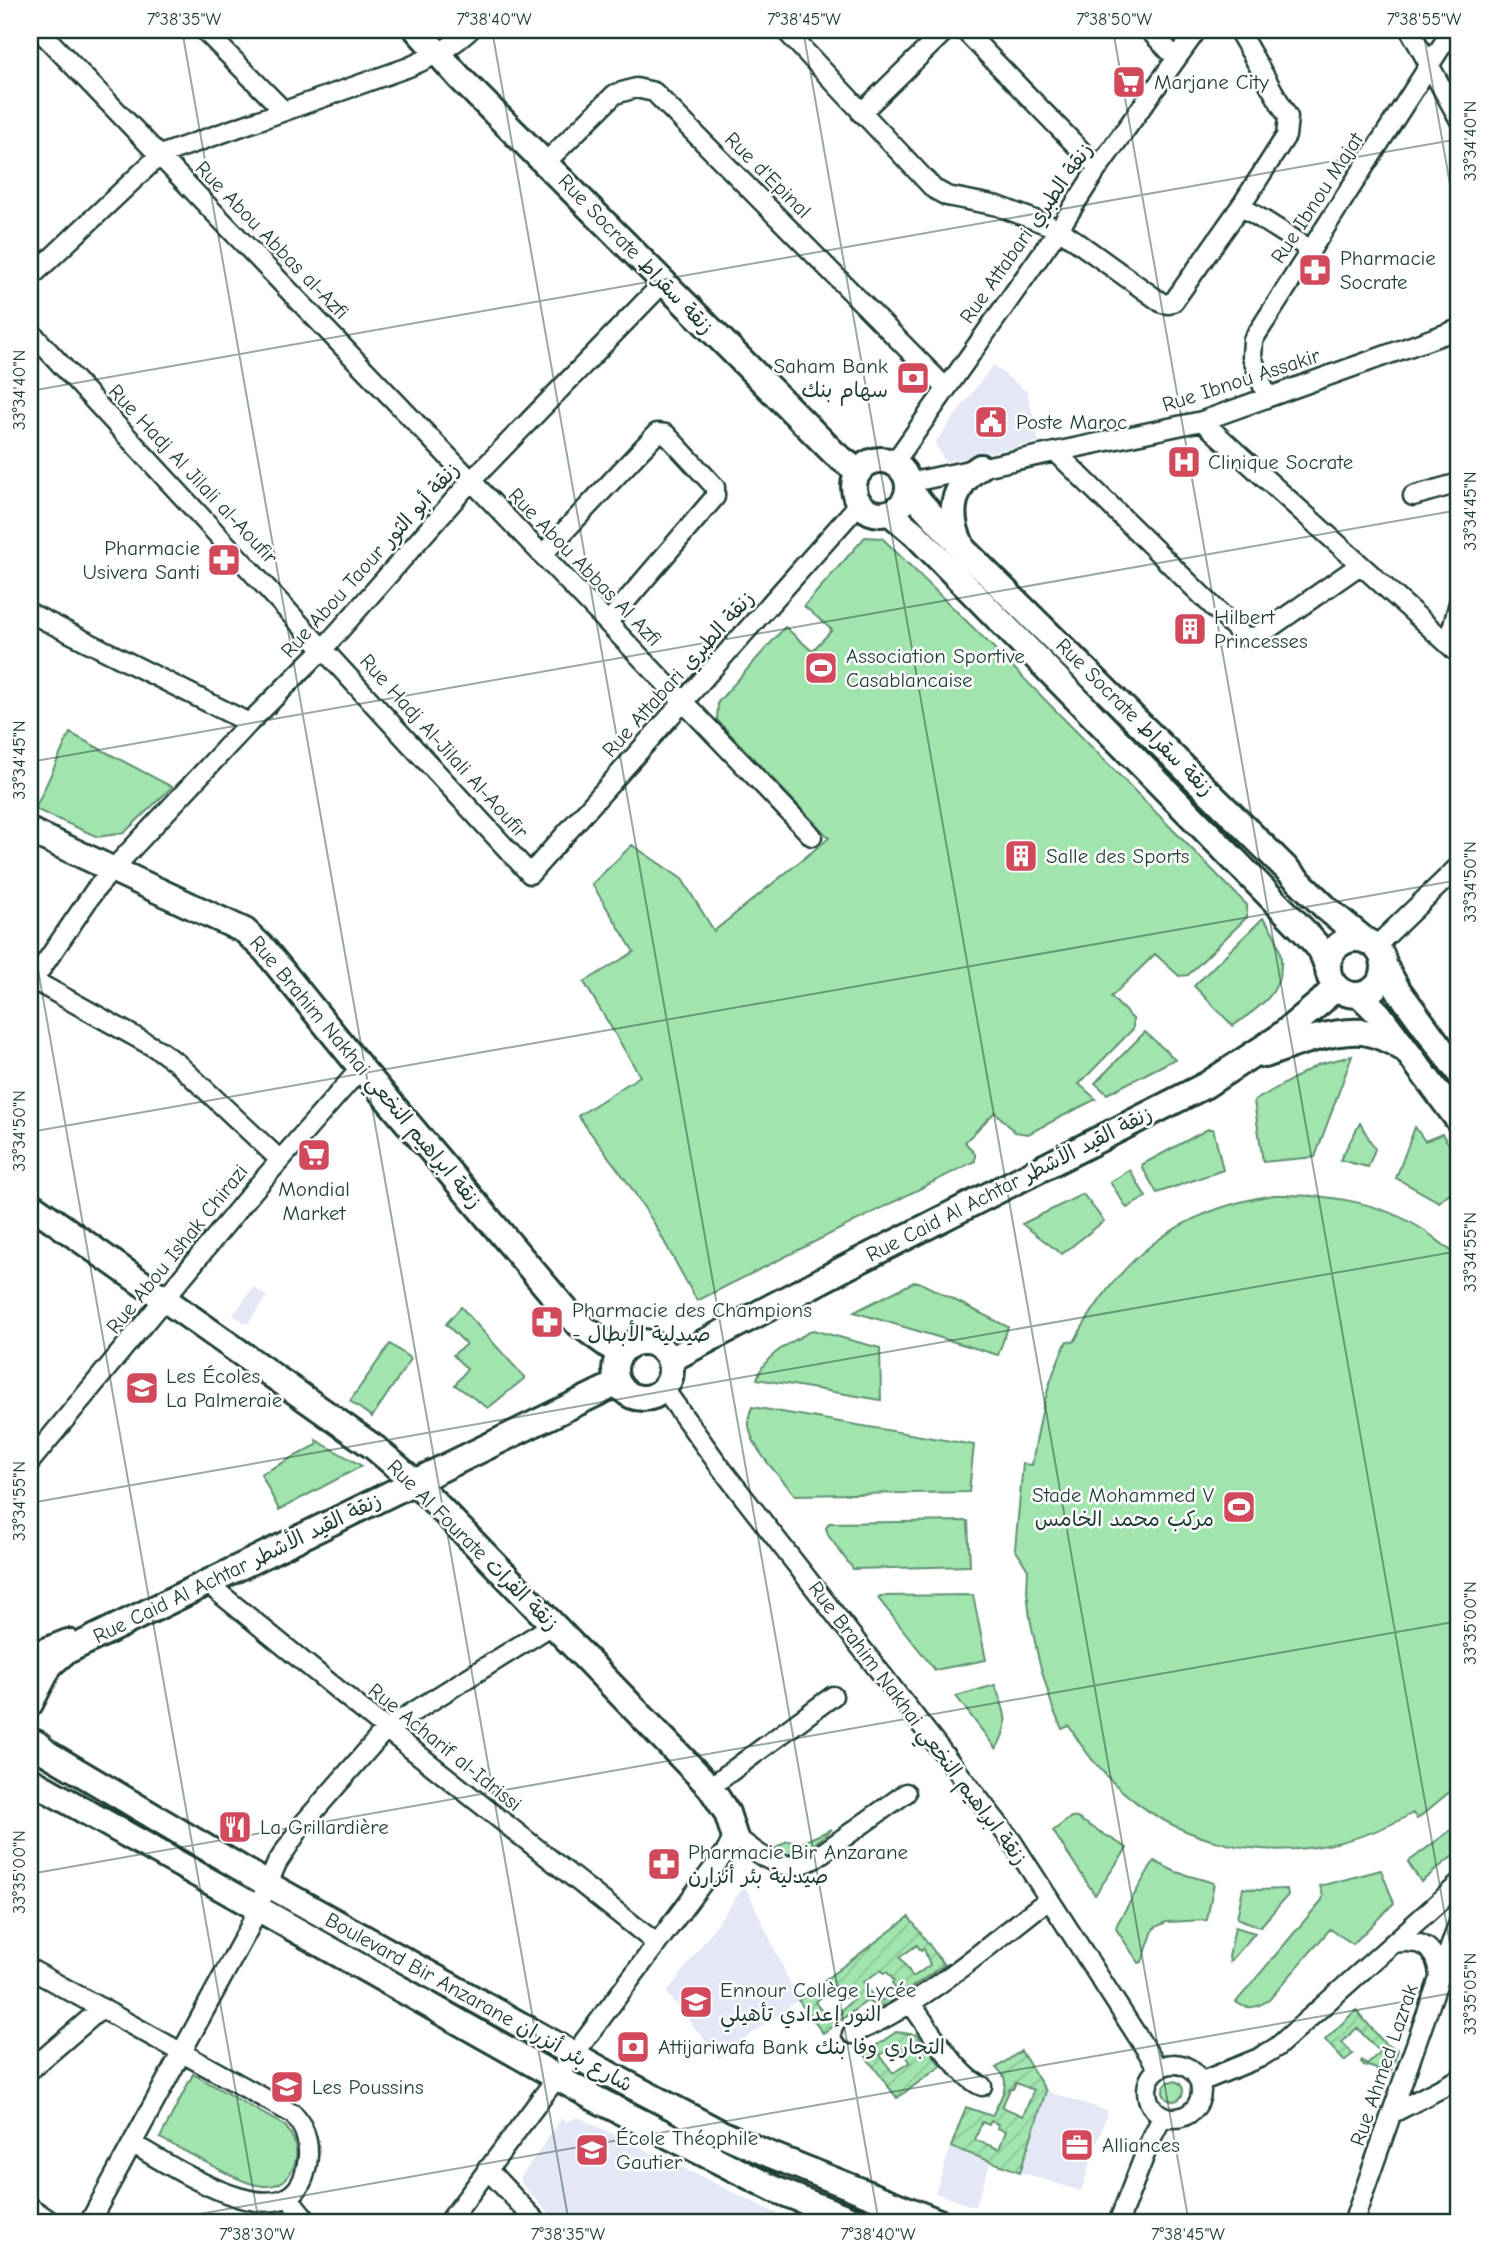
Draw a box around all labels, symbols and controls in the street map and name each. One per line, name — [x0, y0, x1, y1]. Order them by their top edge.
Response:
text: 7°38'35"W — [147, 9, 222, 30]
text: 7°38'40"W — [456, 9, 532, 30]
text: 7°38'45"W — [767, 9, 841, 30]
text: 7°38'50"W — [1076, 9, 1152, 30]
text: 7°38'55"W — [1387, 9, 1462, 30]
supermarket icon: Marjane City — [1110, 63, 1148, 101]
place label: Marjane City — [1154, 70, 1269, 94]
text: 33°34'40"N — [1460, 101, 1481, 181]
street label: Rue d'Epinal — [720, 127, 816, 223]
street label: Rue Ibnou Majat — [1266, 127, 1369, 268]
street label: Rue Attabari زنقة الطبري — [955, 138, 1100, 330]
street label: Rue Abou Abbas al-Azfi — [190, 156, 354, 324]
street label: Rue Socrate زنقة سقراط — [553, 169, 719, 339]
place label: Pharmacie Socrate — [1340, 246, 1436, 294]
pharmacy icon: Pharmacie Socrate — [1296, 251, 1334, 289]
street label: Rue Ibnou Assakir — [1159, 343, 1324, 417]
text: 33°34'40"N — [9, 350, 30, 430]
place label: Saham Bank سهام بنك — [773, 354, 888, 406]
bank icon: Saham Bank سهام بنك — [894, 359, 932, 397]
street label: Rue Hadj Al Jilali al-Aoufir — [103, 379, 283, 569]
public building icon: Poste Maroc — [972, 403, 1010, 441]
place label: Poste Maroc — [1016, 410, 1127, 434]
hospital icon: Clinique Socrate — [1165, 443, 1203, 481]
place label: Clinique Socrate — [1208, 450, 1353, 474]
street label: Rue Abou Taour زنقة أبو الثور — [276, 457, 465, 663]
text: 33°34'45"N — [1460, 471, 1481, 551]
street label: Rue Abou Abbas Al Azfi — [503, 483, 667, 651]
place label: Pharmacie Usivera Santi — [83, 536, 200, 584]
pharmacy icon: Pharmacie Usivera Santi — [205, 541, 243, 579]
street label: Rue Attabari زنقة الطبري — [597, 586, 761, 764]
place label: Hilbert Princesses — [1214, 605, 1308, 653]
building icon: Hilbert Princesses — [1171, 610, 1209, 648]
street label: Rue Socrate زنقة سقراط — [1051, 633, 1219, 801]
place label: Association Sportive Casablancaise — [846, 644, 1025, 692]
street label: Rue Hadj Al-Jilali Al-Aoufir — [355, 649, 534, 844]
sports icon: Association Sportive Casablancaise — [802, 649, 840, 687]
text: 33°34'45"N — [9, 720, 30, 800]
building icon: Salle des Sports — [1002, 837, 1040, 875]
text: 33°34'50"N — [1460, 841, 1481, 923]
place label: Salle des Sports — [1046, 844, 1190, 868]
street label: Rue Brahim Nakhai زنقة ابراهيم النخعي — [239, 931, 487, 1218]
text: 33°34'50"N — [9, 1090, 30, 1172]
street label: Rue Caid Al Achtar زنقة القيد الأشطر — [861, 1099, 1156, 1267]
supermarket icon: Mondial Market — [295, 1136, 333, 1174]
street label: Rue Abou Ishak Chirazi — [101, 1160, 253, 1338]
place label: Mondial Market — [278, 1177, 350, 1225]
text: 33°34'55"N — [1460, 1212, 1481, 1292]
place label: Pharmacie des Champions - صيدلية الأبطال — [572, 1298, 812, 1347]
pharmacy icon: Pharmacie des Champions - صيدلية الأبطال — [528, 1303, 566, 1341]
place label: Les Écoles La Palmeraie — [166, 1364, 282, 1412]
school or university icon: Les Écoles La Palmeraie — [123, 1369, 161, 1407]
street label: Rue Al Fourate زنقة الفرات — [382, 1454, 564, 1636]
text: 33°34'55"N — [9, 1461, 30, 1541]
place label: Stade Mohammed V مركب محمد الخامس — [1032, 1483, 1215, 1532]
street label: Rue Caid Al Achtar زنقة القيد الأشطر — [88, 1486, 385, 1648]
sports icon: Stade Mohammed V مركب محمد الخامس — [1220, 1488, 1258, 1526]
street label: Rue Brahim Nakhai زنقة ابراهيم النخعي — [798, 1577, 1032, 1874]
text: 33°35'00"N — [1460, 1581, 1481, 1665]
street label: Rue Acharif al-Idrissi — [364, 1678, 526, 1816]
restaurant icon: La Grillardière — [216, 1808, 254, 1846]
place label: La Grillardière — [260, 1815, 389, 1839]
text: 33°35'00"N — [9, 1830, 30, 1914]
place label: Pharmacie Bir Anzarane صيدلية بئر أنزارن — [688, 1840, 908, 1889]
pharmacy icon: Pharmacie Bir Anzarane صيدلية بئر أنزارن — [645, 1845, 683, 1883]
street label: Boulevard Bir Anzarane شارع بئر أنزران — [320, 1907, 637, 2099]
text: 33°35'05"N — [1460, 1953, 1481, 2035]
place label: Ennour Collège Lycée النور إعدادي تأهيلي — [720, 1978, 916, 2033]
street label: Rue Ahmed Lazrak — [1345, 1981, 1423, 2149]
school or university icon: Ennour Collège Lycée النور إعدادي تأهيلي — [677, 1983, 715, 2021]
bank icon: Attijariwafa Bank التجاري وفا بنك — [614, 2028, 652, 2066]
place label: Attijariwafa Bank التجاري وفا بنك — [658, 2035, 945, 2062]
school or university icon: Les Poussins — [268, 2068, 306, 2106]
place label: Les Poussins — [312, 2075, 424, 2099]
place label: École Théophile Gautier — [616, 2126, 758, 2174]
office icon: Alliances — [1058, 2126, 1096, 2164]
school or university icon: École Théophile Gautier — [573, 2131, 611, 2169]
place label: Alliances — [1102, 2133, 1180, 2157]
text: 7°38'30"W — [219, 2224, 295, 2245]
text: 7°38'35"W — [531, 2224, 606, 2245]
text: 7°38'40"W — [840, 2224, 916, 2245]
text: 7°38'45"W — [1151, 2224, 1225, 2245]

